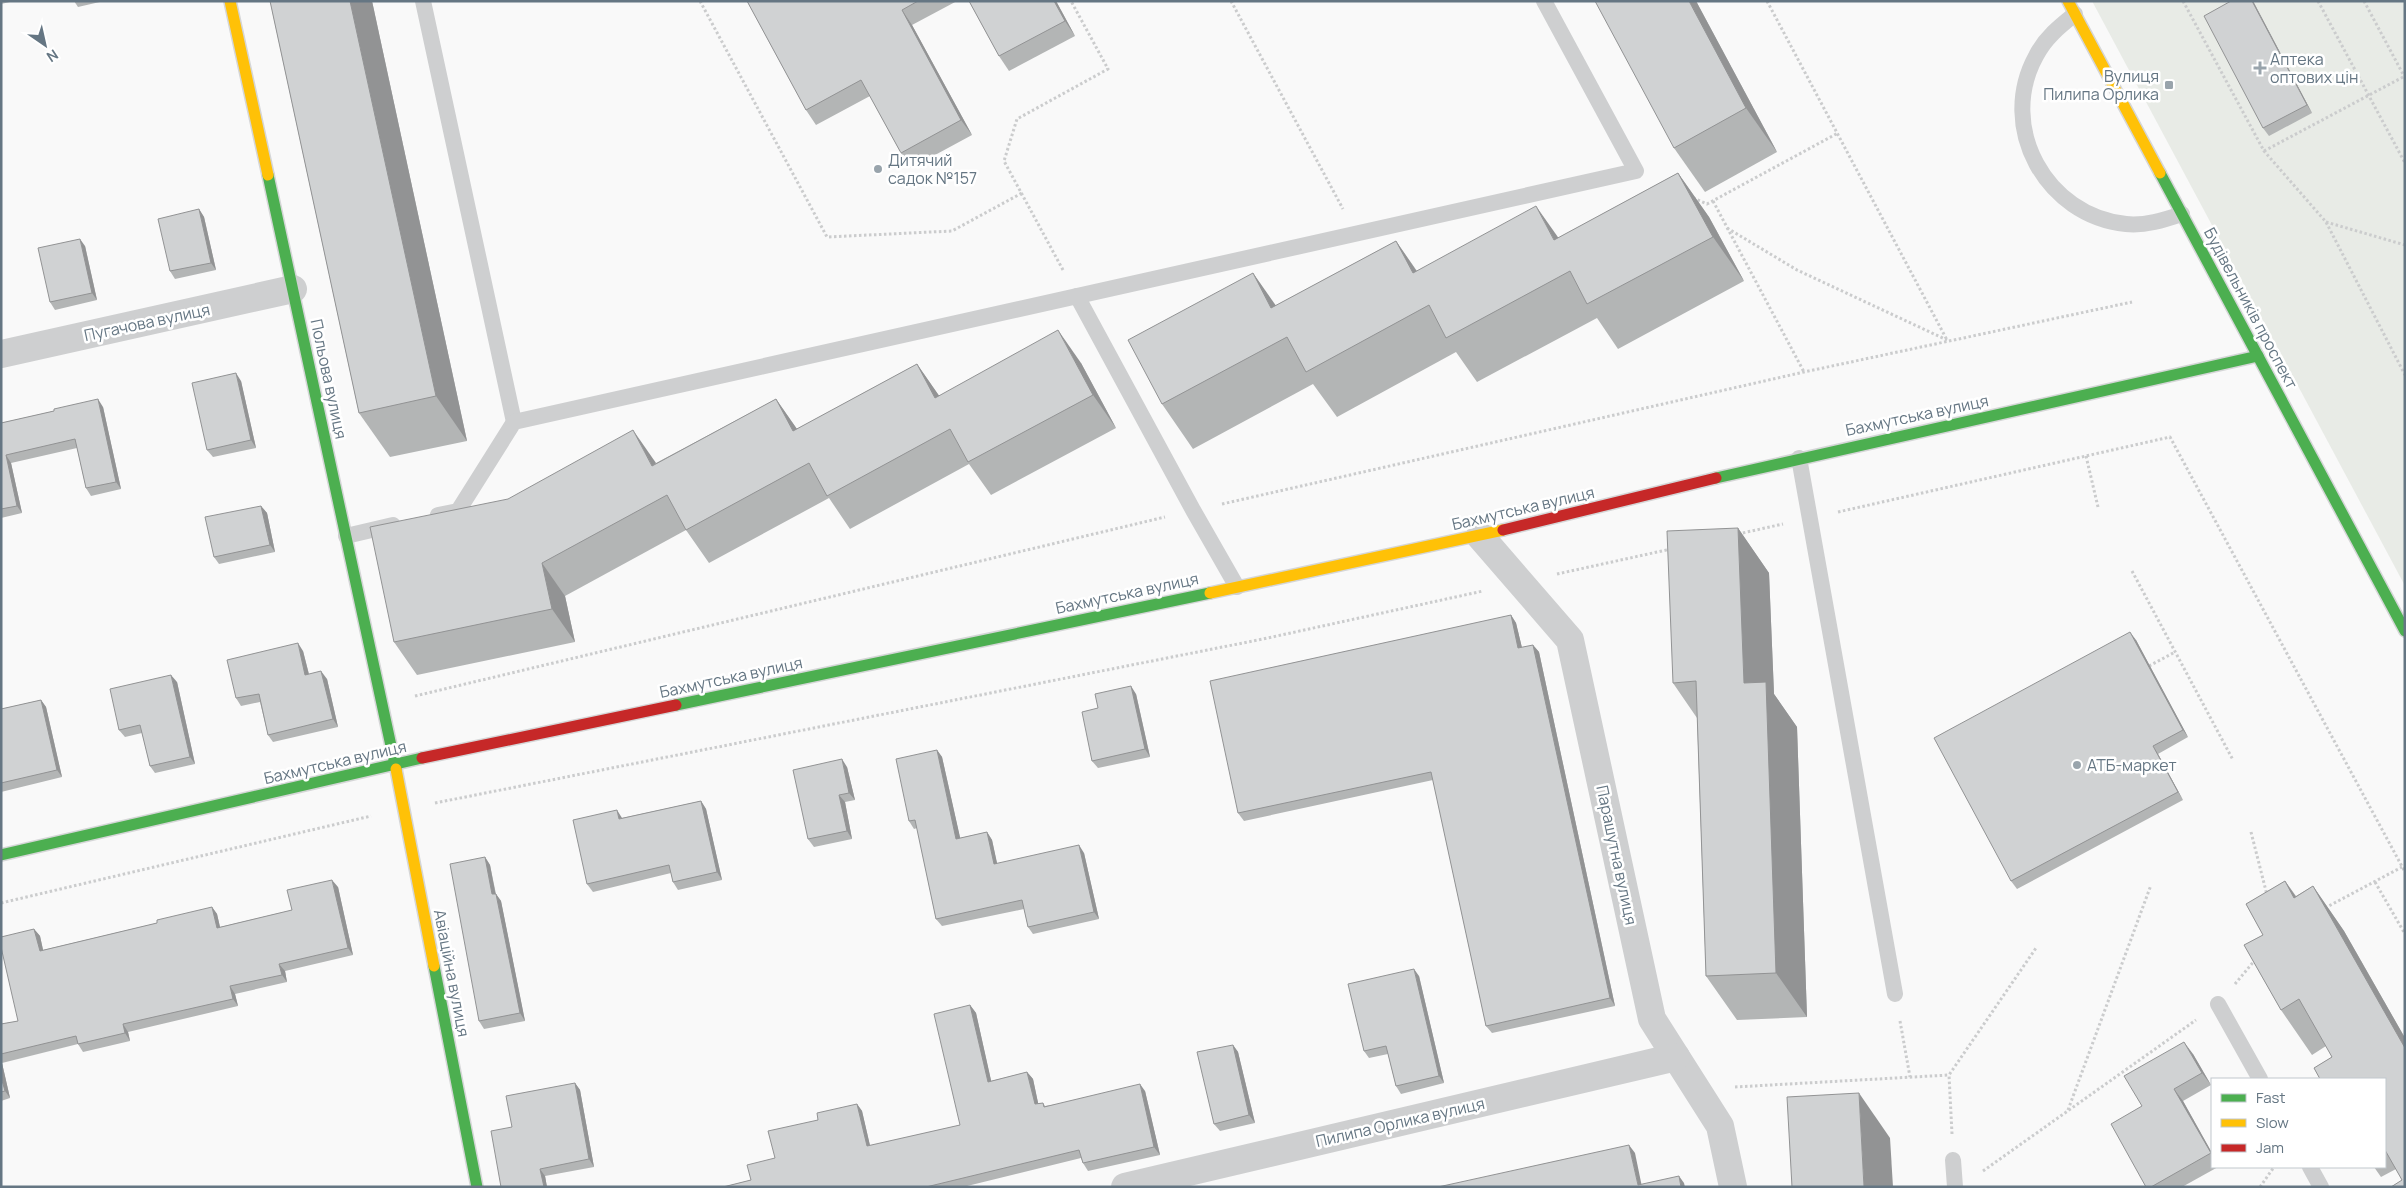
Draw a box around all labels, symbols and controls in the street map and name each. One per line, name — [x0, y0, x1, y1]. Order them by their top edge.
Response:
north arrow — [20, 20, 70, 70]
text: N — [43, 46, 62, 67]
place label: Аптека оптових цін — [2270, 48, 2358, 88]
marker: Аптека оптових цін — [2254, 62, 2266, 74]
place label: Вулиця Пилипа Орлика — [2043, 65, 2159, 105]
marker: Вулиця Пилипа Орлика — [2163, 79, 2175, 91]
place label: Дитячий садок №157 — [888, 149, 977, 189]
marker: Дитячий садок №157 — [872, 163, 884, 175]
street label: Будівельників проспект — [2199, 223, 2303, 393]
street label: Пугачова вулиця — [82, 298, 212, 346]
street label: Польова вулиця — [306, 317, 352, 441]
street label: Бахмутська вулиця — [1844, 389, 1990, 441]
street label: Бахмутська вулиця — [1450, 481, 1596, 535]
street label: Бахмутська вулиця — [1054, 567, 1200, 619]
street label: Бахмутська вулиця — [658, 651, 804, 703]
street label: Бахмутська вулиця — [262, 735, 408, 789]
place label: АТБ-маркет — [2087, 754, 2177, 776]
marker: АТБ-маркет — [2071, 759, 2083, 771]
street label: Парашутна вулиця — [1591, 783, 1643, 927]
street label: Авіаційна вулиця — [429, 907, 475, 1039]
legend — [2211, 1078, 2386, 1168]
text: Fast — [2256, 1087, 2285, 1108]
street label: Пилипа Орлика вулиця — [1313, 1092, 1487, 1152]
text: Slow — [2256, 1112, 2289, 1133]
text: Jam — [2256, 1137, 2284, 1158]

